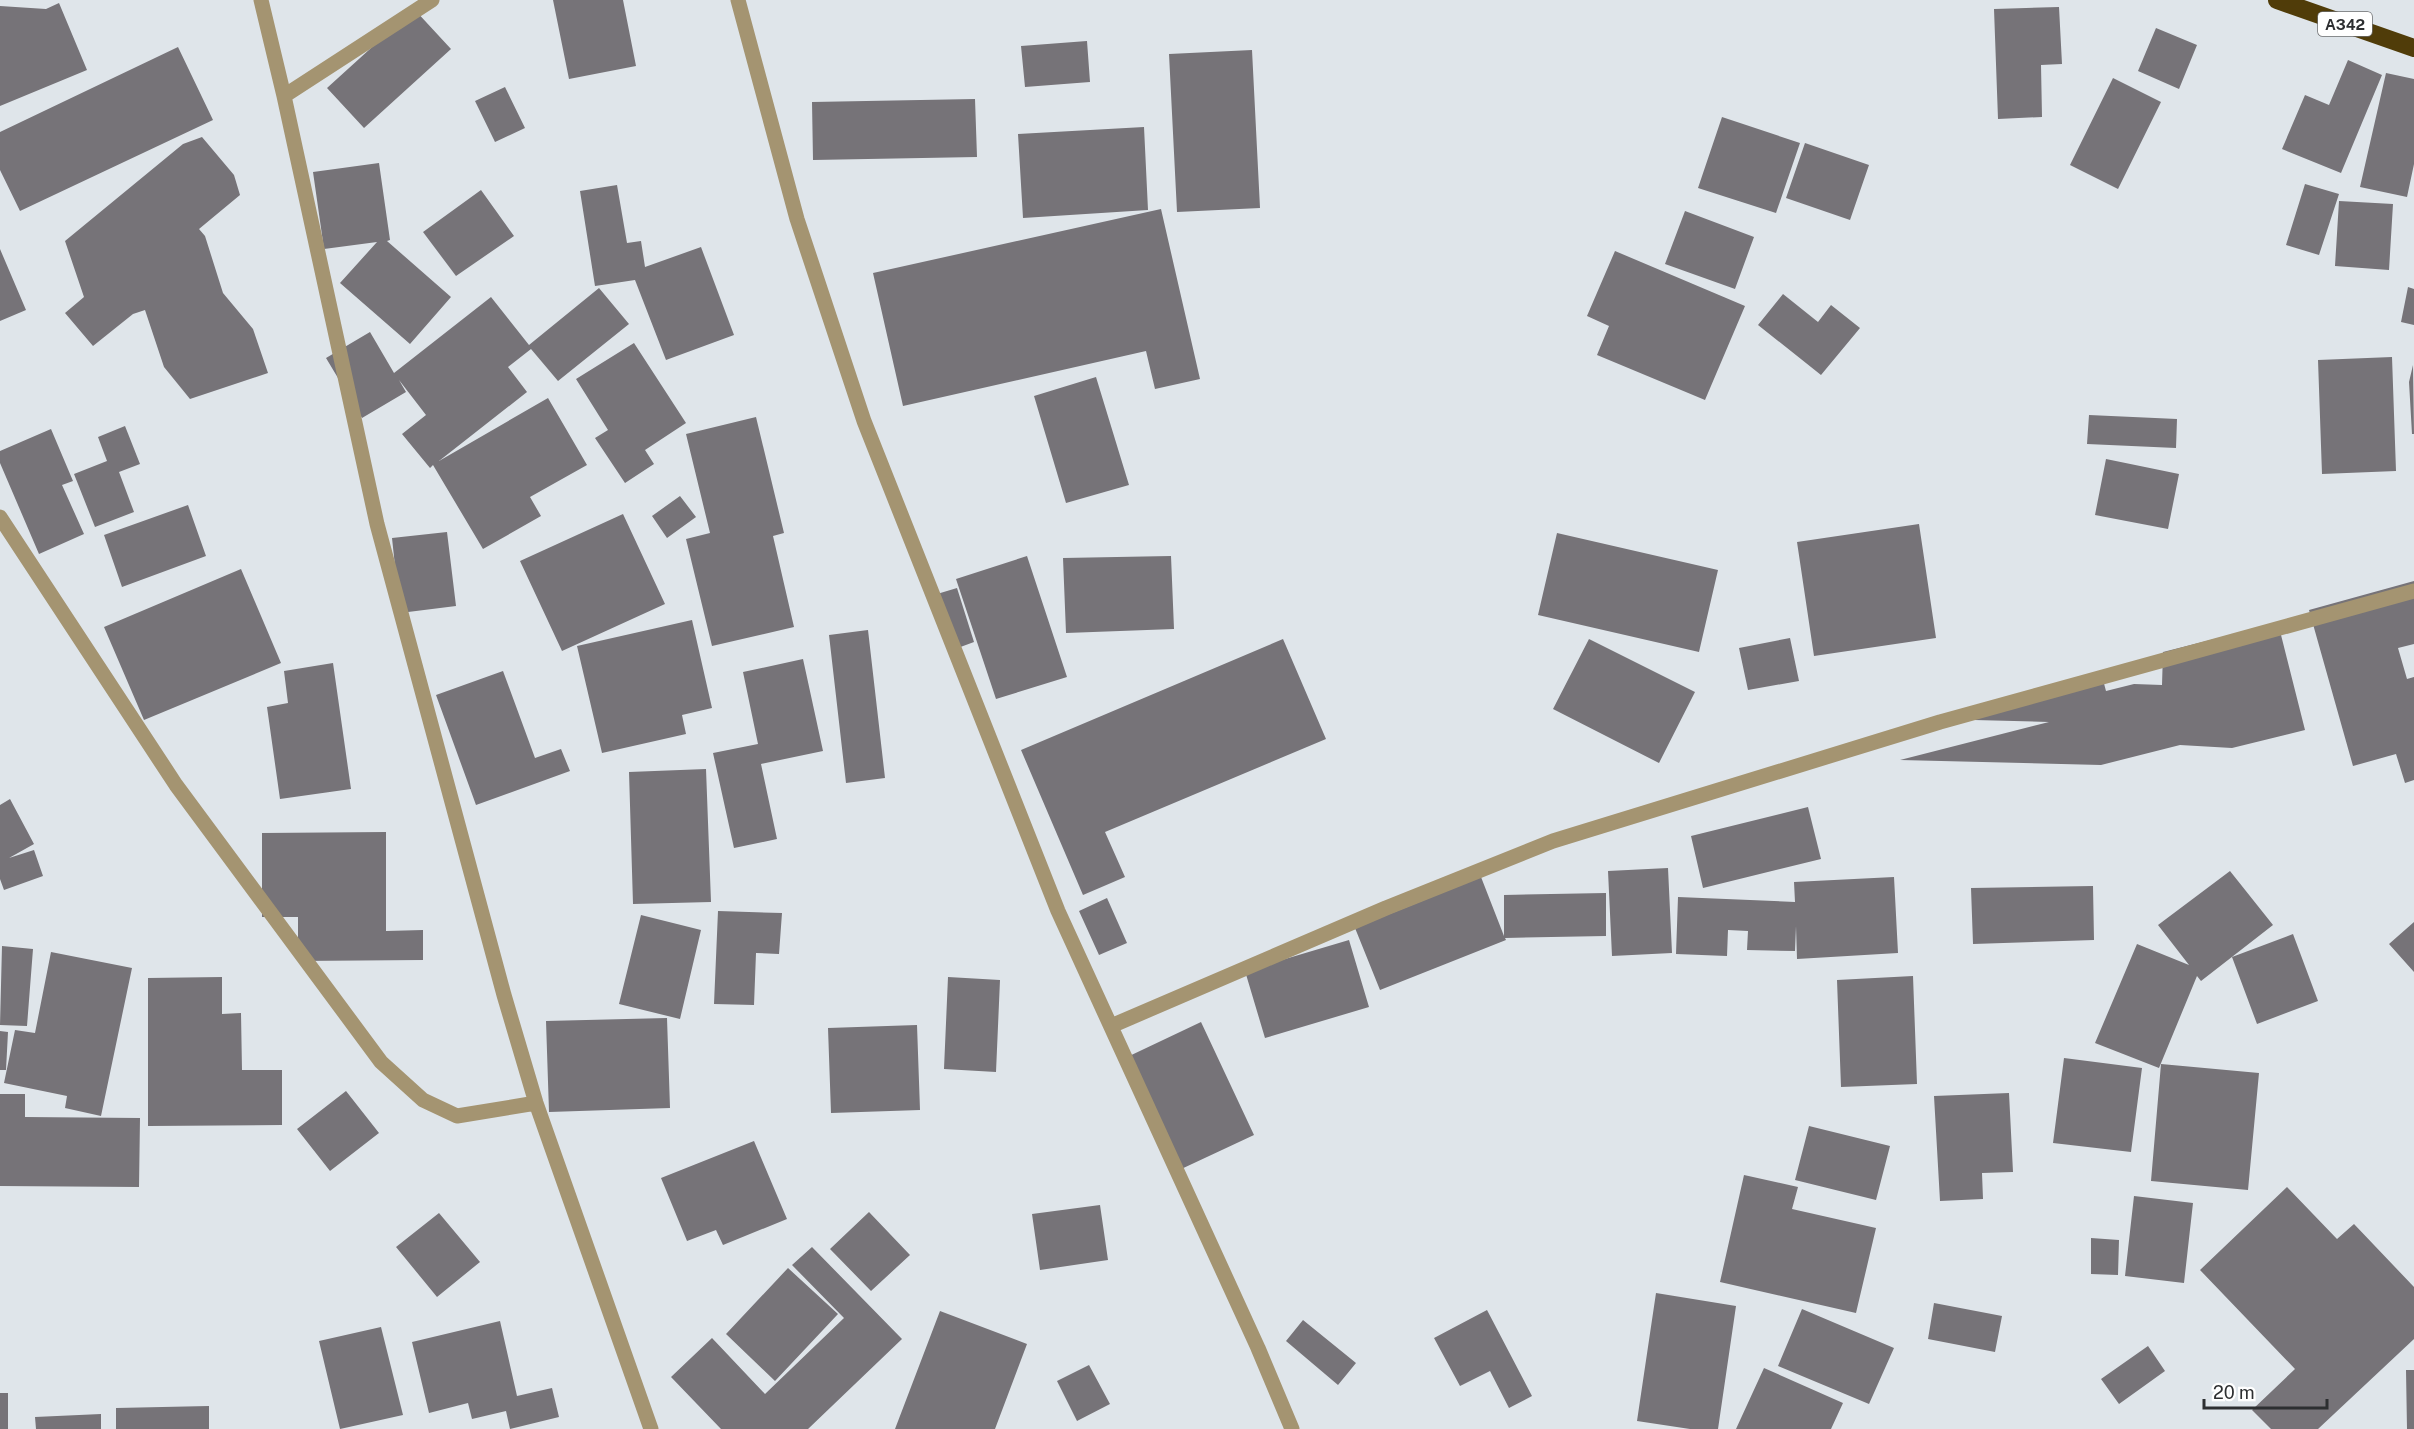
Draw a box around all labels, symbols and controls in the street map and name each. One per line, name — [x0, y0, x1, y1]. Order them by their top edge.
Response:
road number: A342 — [2318, 12, 2372, 36]
scale bar — [2204, 1372, 2327, 1410]
text: 20 m — [2213, 1382, 2255, 1403]

